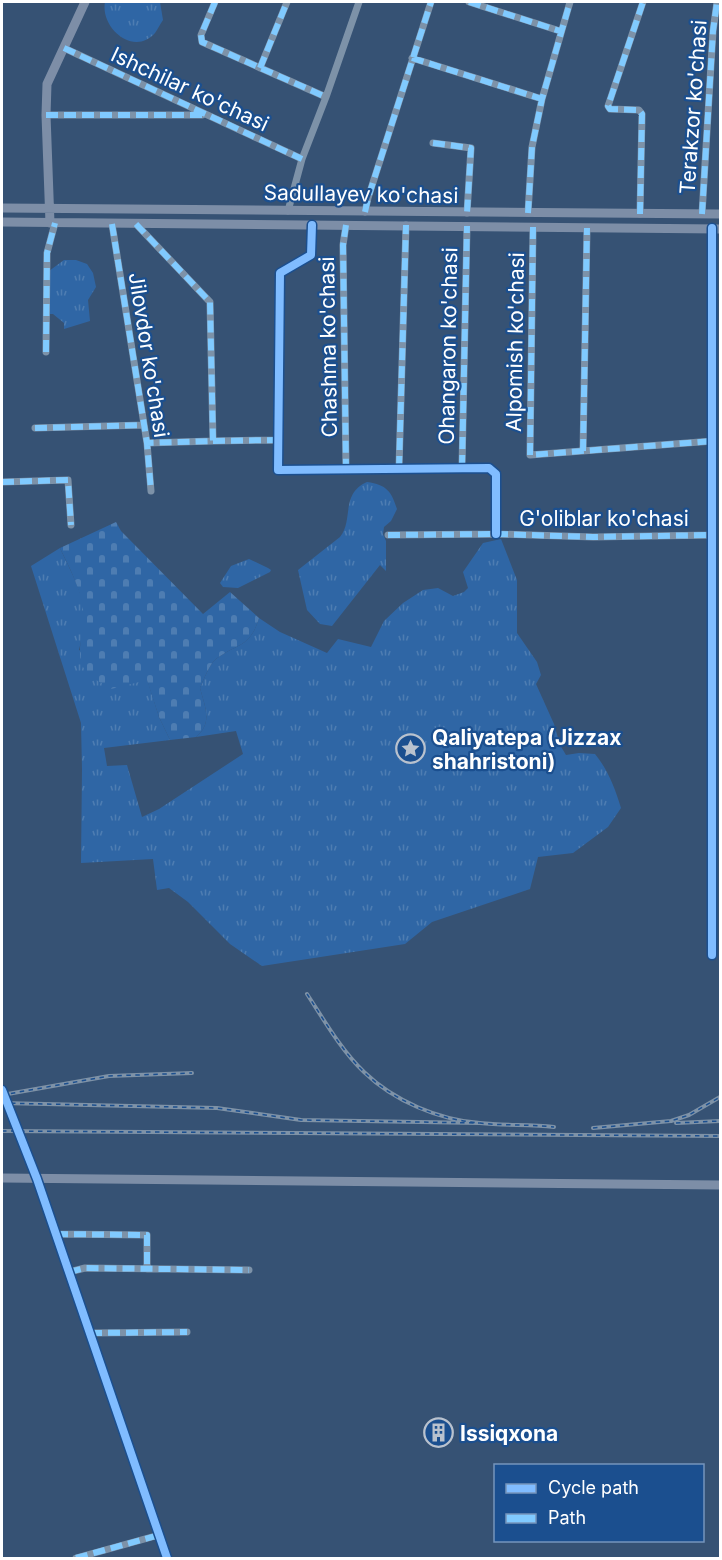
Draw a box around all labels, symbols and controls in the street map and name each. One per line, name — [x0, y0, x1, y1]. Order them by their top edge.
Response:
street label: Terakzor ko'chasi — [674, 19, 712, 195]
street label: Ishchilar ko'chasi — [107, 42, 273, 136]
street label: Sadullayev ko'chasi — [263, 180, 459, 208]
street label: Ohangaron ko'chasi — [434, 247, 462, 445]
street label: Alpomish ko'chasi — [501, 252, 529, 432]
street label: Chashma ko'chasi — [314, 256, 342, 438]
street label: Jilovdor ko'chasi — [124, 271, 174, 439]
street label: G'oliblar ko'chasi — [519, 506, 689, 531]
place label: Qaliyatepa (Jizzax shahristoni) — [432, 725, 621, 774]
place icon: Qaliyatepa (Jizzax shahristoni) — [395, 733, 427, 765]
building icon: Issiqxona — [423, 1417, 455, 1449]
place label: Issiqxona — [460, 1421, 558, 1446]
legend — [494, 1464, 704, 1542]
text: Cycle path — [548, 1477, 639, 1498]
text: Path — [548, 1507, 586, 1528]

